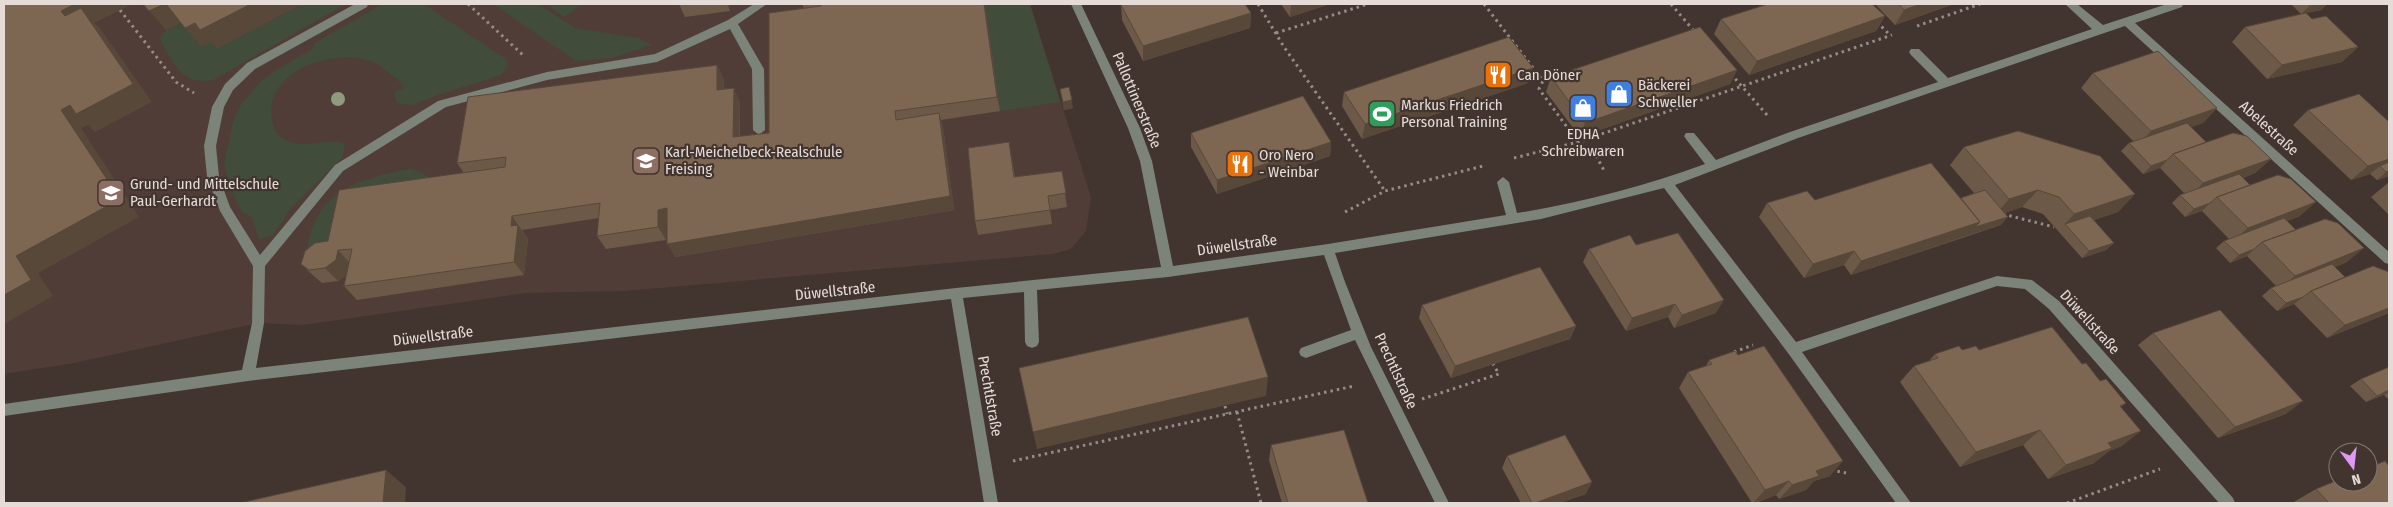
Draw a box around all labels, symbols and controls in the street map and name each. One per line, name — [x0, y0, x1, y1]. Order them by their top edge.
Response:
street label: Pallottinerstraße — [1109, 49, 1165, 151]
restaurant icon: Can Döner — [1483, 60, 1513, 90]
place label: Can Döner — [1517, 66, 1581, 84]
place label: Bäckerei Schweller — [1638, 76, 1698, 111]
shop icon: Bäckerei Schweller — [1604, 79, 1634, 109]
shop icon: EDHA Schreibwaren — [1568, 93, 1598, 123]
place label: Markus Friedrich Personal Training — [1401, 96, 1507, 131]
street label: Abelestraße — [2236, 97, 2302, 159]
sports icon: Markus Friedrich Personal Training — [1367, 99, 1397, 129]
place label: EDHA Schreibwaren — [1542, 125, 1624, 160]
place label: Karl-Meichelbeck-Realschule Freising — [665, 143, 842, 178]
school or university icon: Karl-Meichelbeck-Realschule Freising — [631, 146, 661, 176]
place label: Oro Nero - Weinbar — [1259, 146, 1319, 181]
restaurant icon: Oro Nero - Weinbar — [1225, 149, 1255, 179]
place label: Grund- und Mittelschule Paul-Gerhardt — [130, 175, 279, 210]
school or university icon: Grund- und Mittelschule Paul-Gerhardt — [96, 178, 126, 208]
street label: Düwellstraße — [1196, 230, 1278, 260]
street label: Düwellstraße — [794, 278, 876, 304]
street label: Düwellstraße — [2056, 286, 2124, 358]
street label: Düwellstraße — [392, 322, 474, 350]
street label: Prechtlstraße — [1371, 330, 1421, 412]
street label: Prechtlstraße — [974, 354, 1006, 438]
north arrow — [2328, 442, 2378, 492]
text: N — [2350, 470, 2362, 488]

